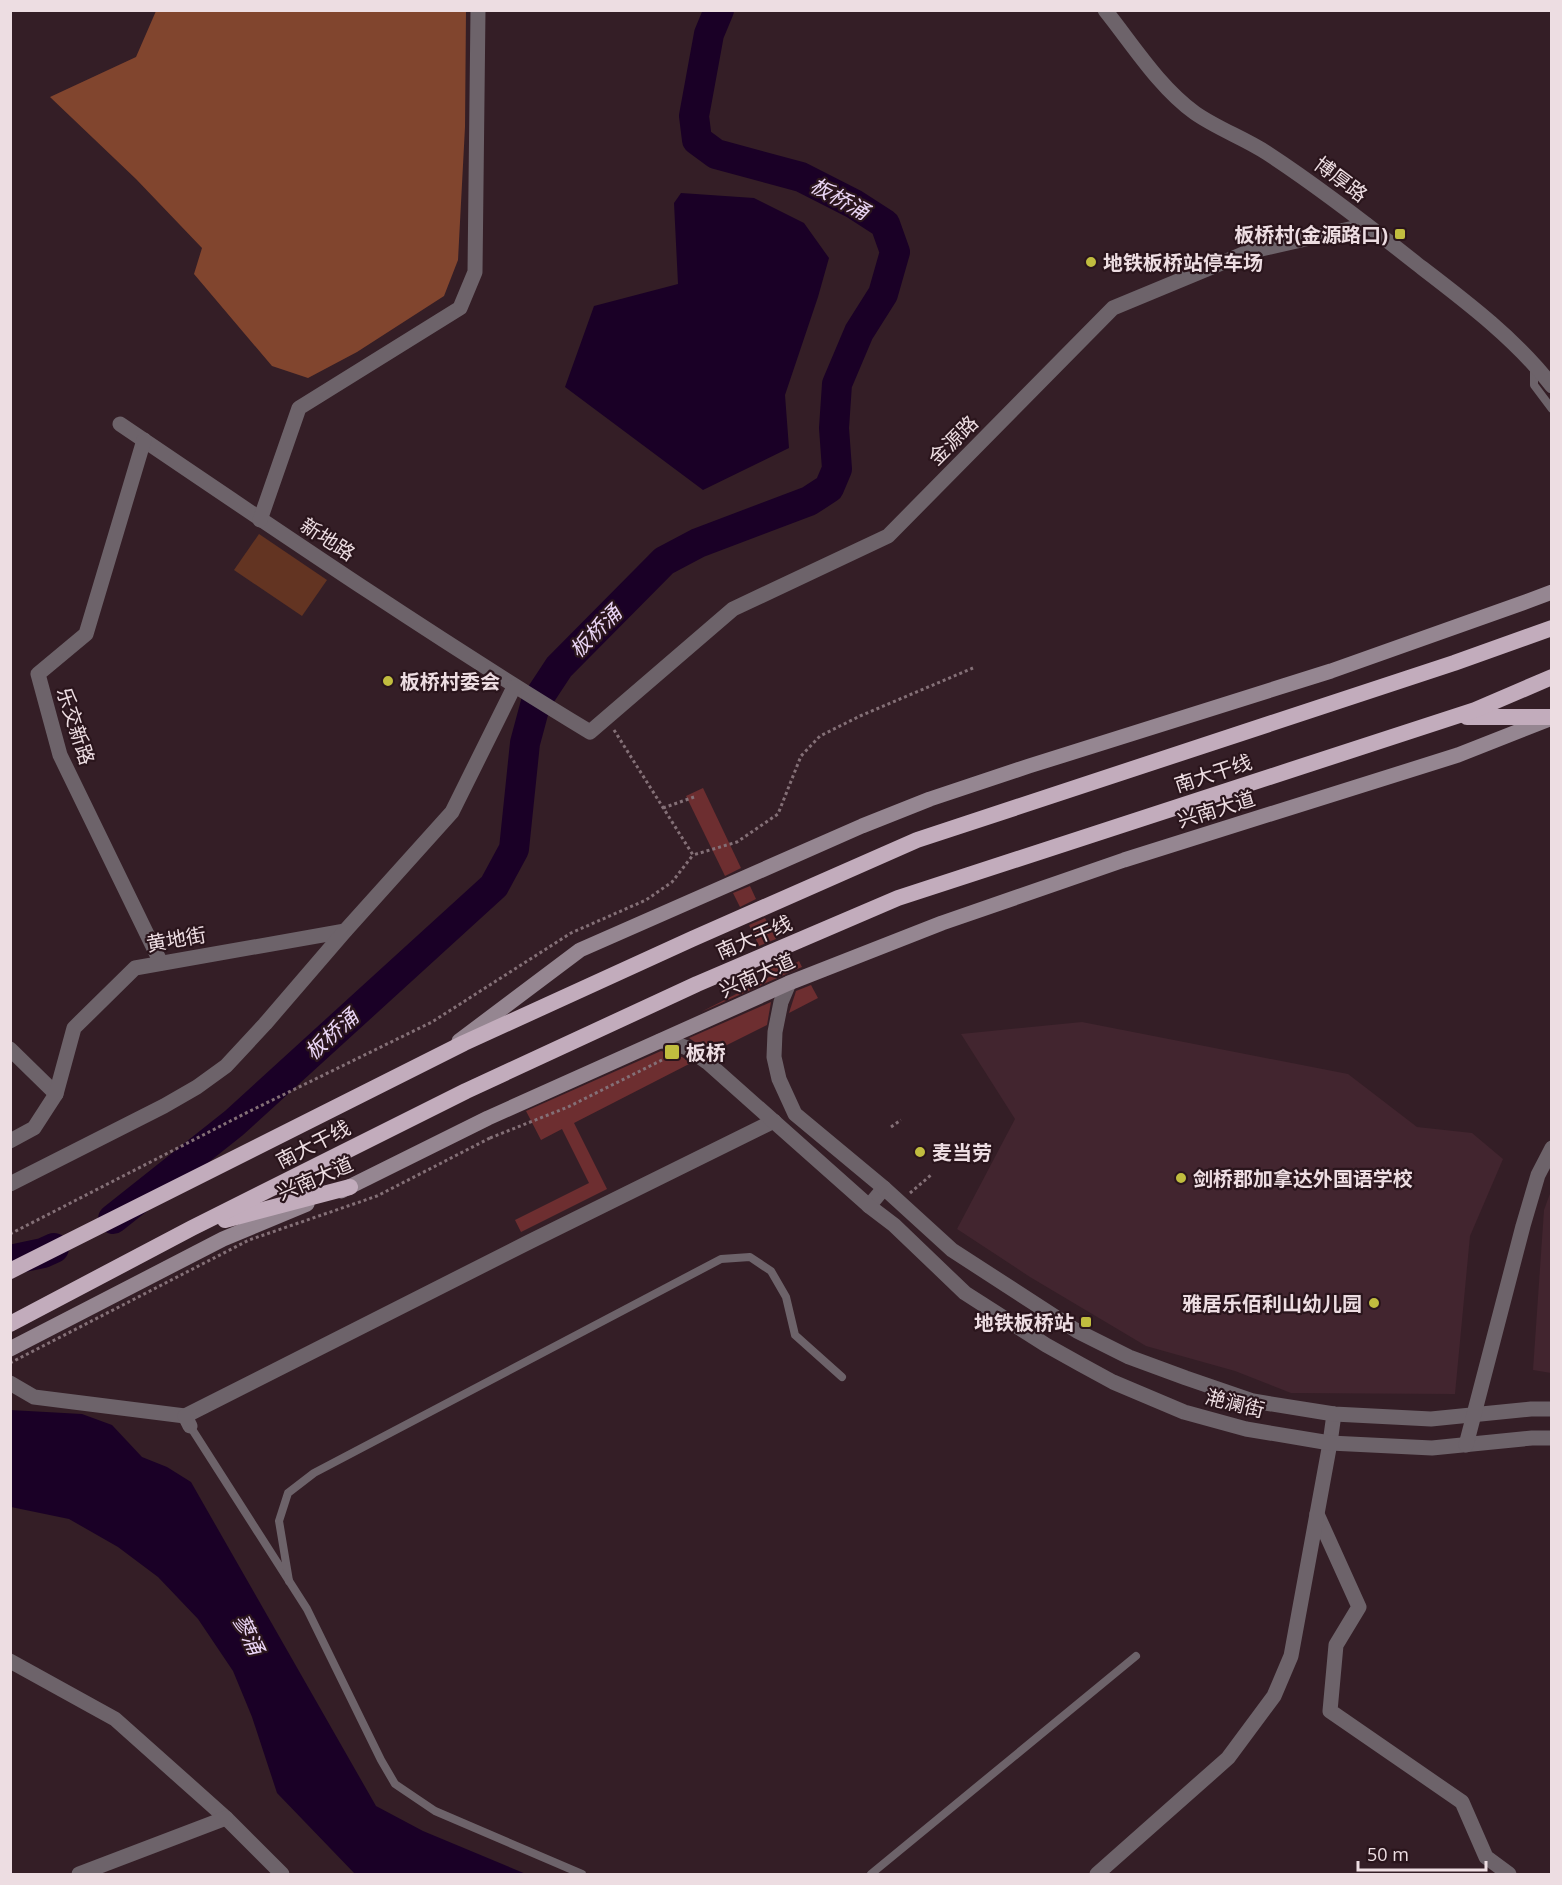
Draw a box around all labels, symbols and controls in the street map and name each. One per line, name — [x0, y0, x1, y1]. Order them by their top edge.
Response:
street label: 博厚路 — [1309, 150, 1373, 208]
water label: 板桥涌 — [806, 170, 876, 226]
place label: 板桥村(金源路口) — [1234, 221, 1388, 248]
marker: 板桥村(金源路口) — [1393, 227, 1407, 241]
place label: 地铁板桥站停车场 — [1103, 249, 1263, 276]
marker: 地铁板桥站停车场 — [1084, 255, 1098, 269]
street label: 金源路 — [922, 409, 984, 471]
street label: 新地路 — [295, 511, 361, 567]
water label: 板桥涌 — [563, 597, 629, 663]
place label: 板桥村委会 — [400, 668, 500, 695]
marker: 板桥村委会 — [381, 674, 395, 688]
street label: 乐交新路 — [51, 684, 101, 768]
street label: 南大干线 — [1171, 748, 1255, 798]
street label: 兴南大道 — [1174, 784, 1258, 834]
street label: 南大干线 — [712, 909, 796, 965]
street label: 黄地街 — [144, 920, 208, 958]
street label: 兴南大道 — [715, 946, 799, 1004]
water label: 板桥涌 — [298, 1001, 365, 1065]
place label: 板桥 — [686, 1039, 726, 1066]
marker: 板桥 — [663, 1043, 681, 1061]
street label: 南大干线 — [271, 1114, 355, 1174]
place label: 麦当劳 — [932, 1139, 992, 1166]
marker: 麦当劳 — [913, 1145, 927, 1159]
street label: 兴南大道 — [273, 1150, 357, 1206]
place label: 剑桥郡加拿达外国语学校 — [1193, 1165, 1413, 1192]
marker: 剑桥郡加拿达外国语学校 — [1174, 1171, 1188, 1185]
place label: 雅居乐佰利山幼儿园 — [1182, 1290, 1362, 1317]
marker: 雅居乐佰利山幼儿园 — [1367, 1296, 1381, 1310]
place label: 地铁板桥站 — [974, 1309, 1074, 1336]
marker: 地铁板桥站 — [1079, 1315, 1093, 1329]
street label: 滟澜街 — [1203, 1383, 1267, 1423]
water label: 蓼涌 — [227, 1609, 272, 1661]
scale bar — [1358, 1834, 1486, 1872]
text: 50 m — [1367, 1842, 1409, 1866]

